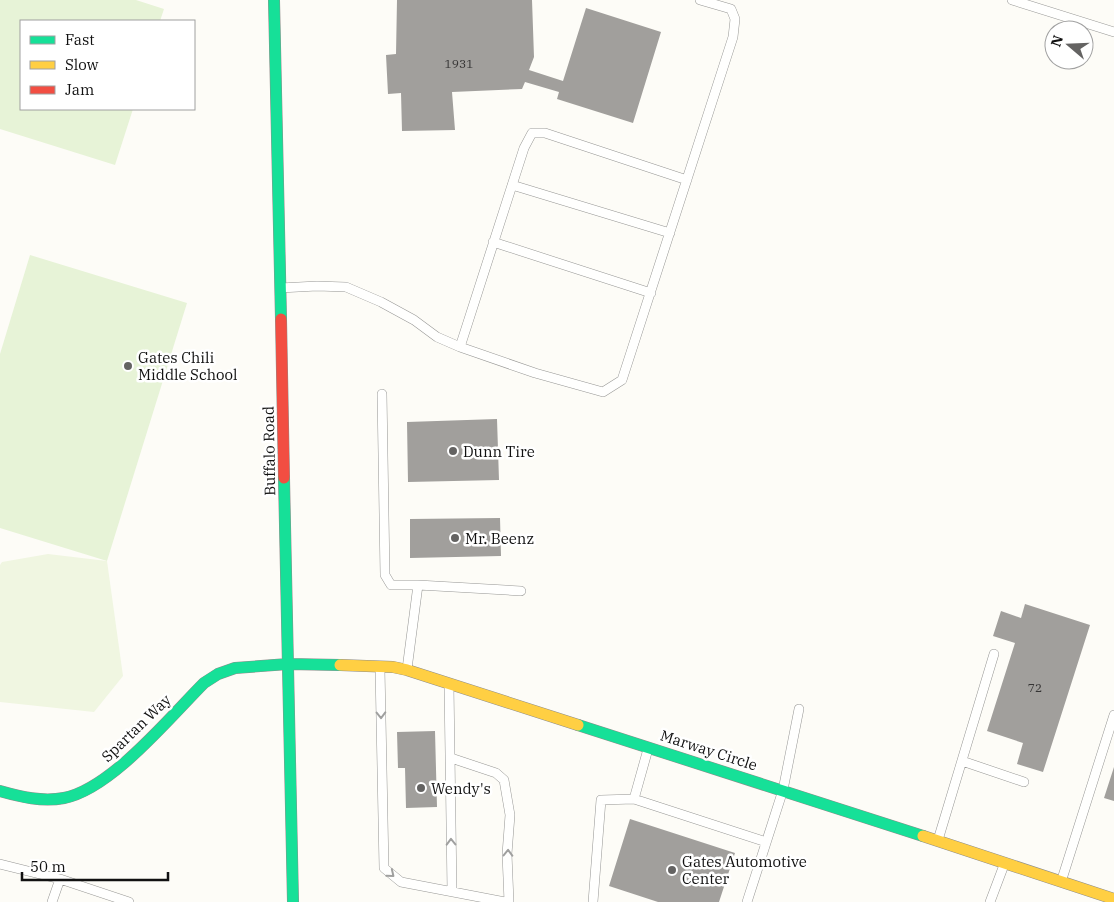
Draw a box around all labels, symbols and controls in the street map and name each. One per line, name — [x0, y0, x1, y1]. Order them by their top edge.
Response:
legend — [20, 20, 195, 110]
north arrow — [1044, 20, 1094, 70]
text: Fast — [65, 30, 95, 49]
text: N — [1046, 33, 1067, 49]
text: Slow — [65, 55, 99, 74]
house number: 1931 — [445, 56, 473, 71]
text: Jam — [65, 80, 94, 99]
place label: Gates Chili Middle School — [138, 348, 238, 384]
marker: Gates Chili Middle School — [122, 360, 134, 372]
street label: Buffalo Road — [259, 406, 279, 496]
place label: Dunn Tire — [463, 442, 535, 461]
marker: Dunn Tire — [447, 445, 459, 457]
place label: Mr. Beenz — [465, 529, 534, 548]
marker: Mr. Beenz — [449, 532, 461, 544]
house number: 72 — [1028, 680, 1042, 695]
street label: Spartan Way — [97, 690, 175, 766]
one-way arrow — [375, 711, 386, 719]
street label: Marway Circle — [658, 725, 760, 775]
place label: Wendy's — [431, 779, 491, 798]
marker: Wendy's — [415, 782, 427, 794]
one-way arrow — [446, 838, 456, 846]
one-way arrow — [503, 849, 513, 857]
scale bar — [22, 850, 169, 882]
place label: Gates Automotive Center — [682, 852, 807, 888]
text: 50 m — [30, 857, 66, 876]
marker: Gates Automotive Center — [666, 864, 678, 876]
one-way arrow — [385, 869, 394, 877]

